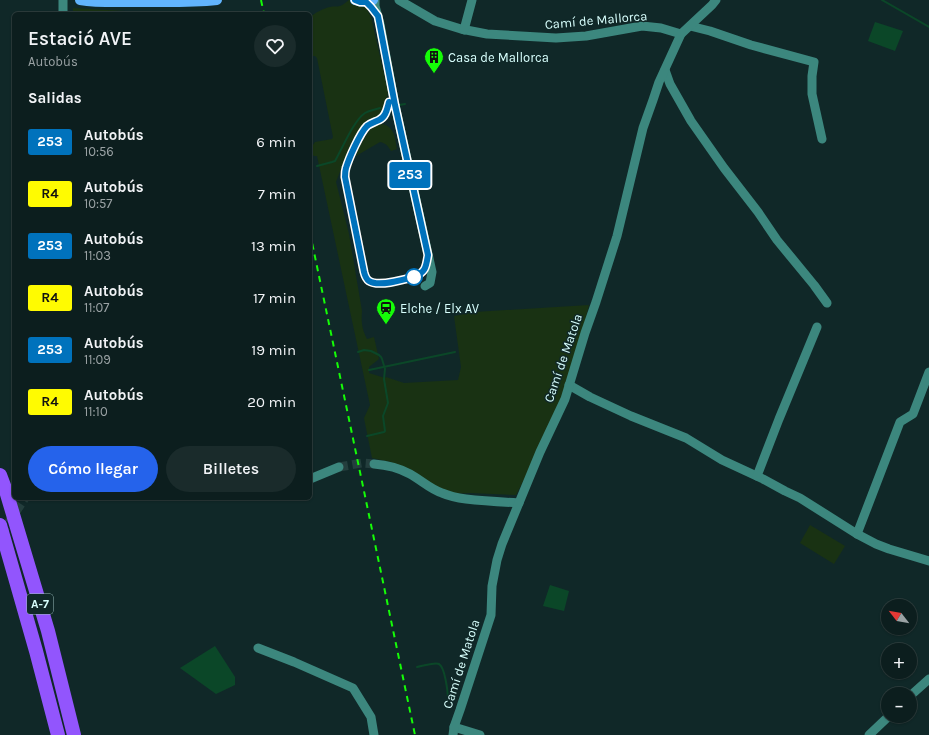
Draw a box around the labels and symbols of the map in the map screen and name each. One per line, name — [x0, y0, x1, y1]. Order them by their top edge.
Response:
street label: Camí de Mallorca — [544, 8, 648, 32]
building icon: Casa de Mallorca — [423, 46, 445, 74]
place label: Casa de Mallorca — [448, 50, 549, 65]
line badge: 253 — [387, 162, 433, 188]
unlabelled marker — [405, 268, 423, 286]
station icon: Elche / Elx AV — [375, 297, 397, 325]
place label: Elche / Elx AV — [400, 301, 480, 316]
street label: Camí de Matola — [541, 312, 585, 404]
road number: A-7 — [27, 594, 53, 614]
north arrow — [881, 599, 917, 635]
street label: Camí de Matola — [440, 618, 482, 710]

